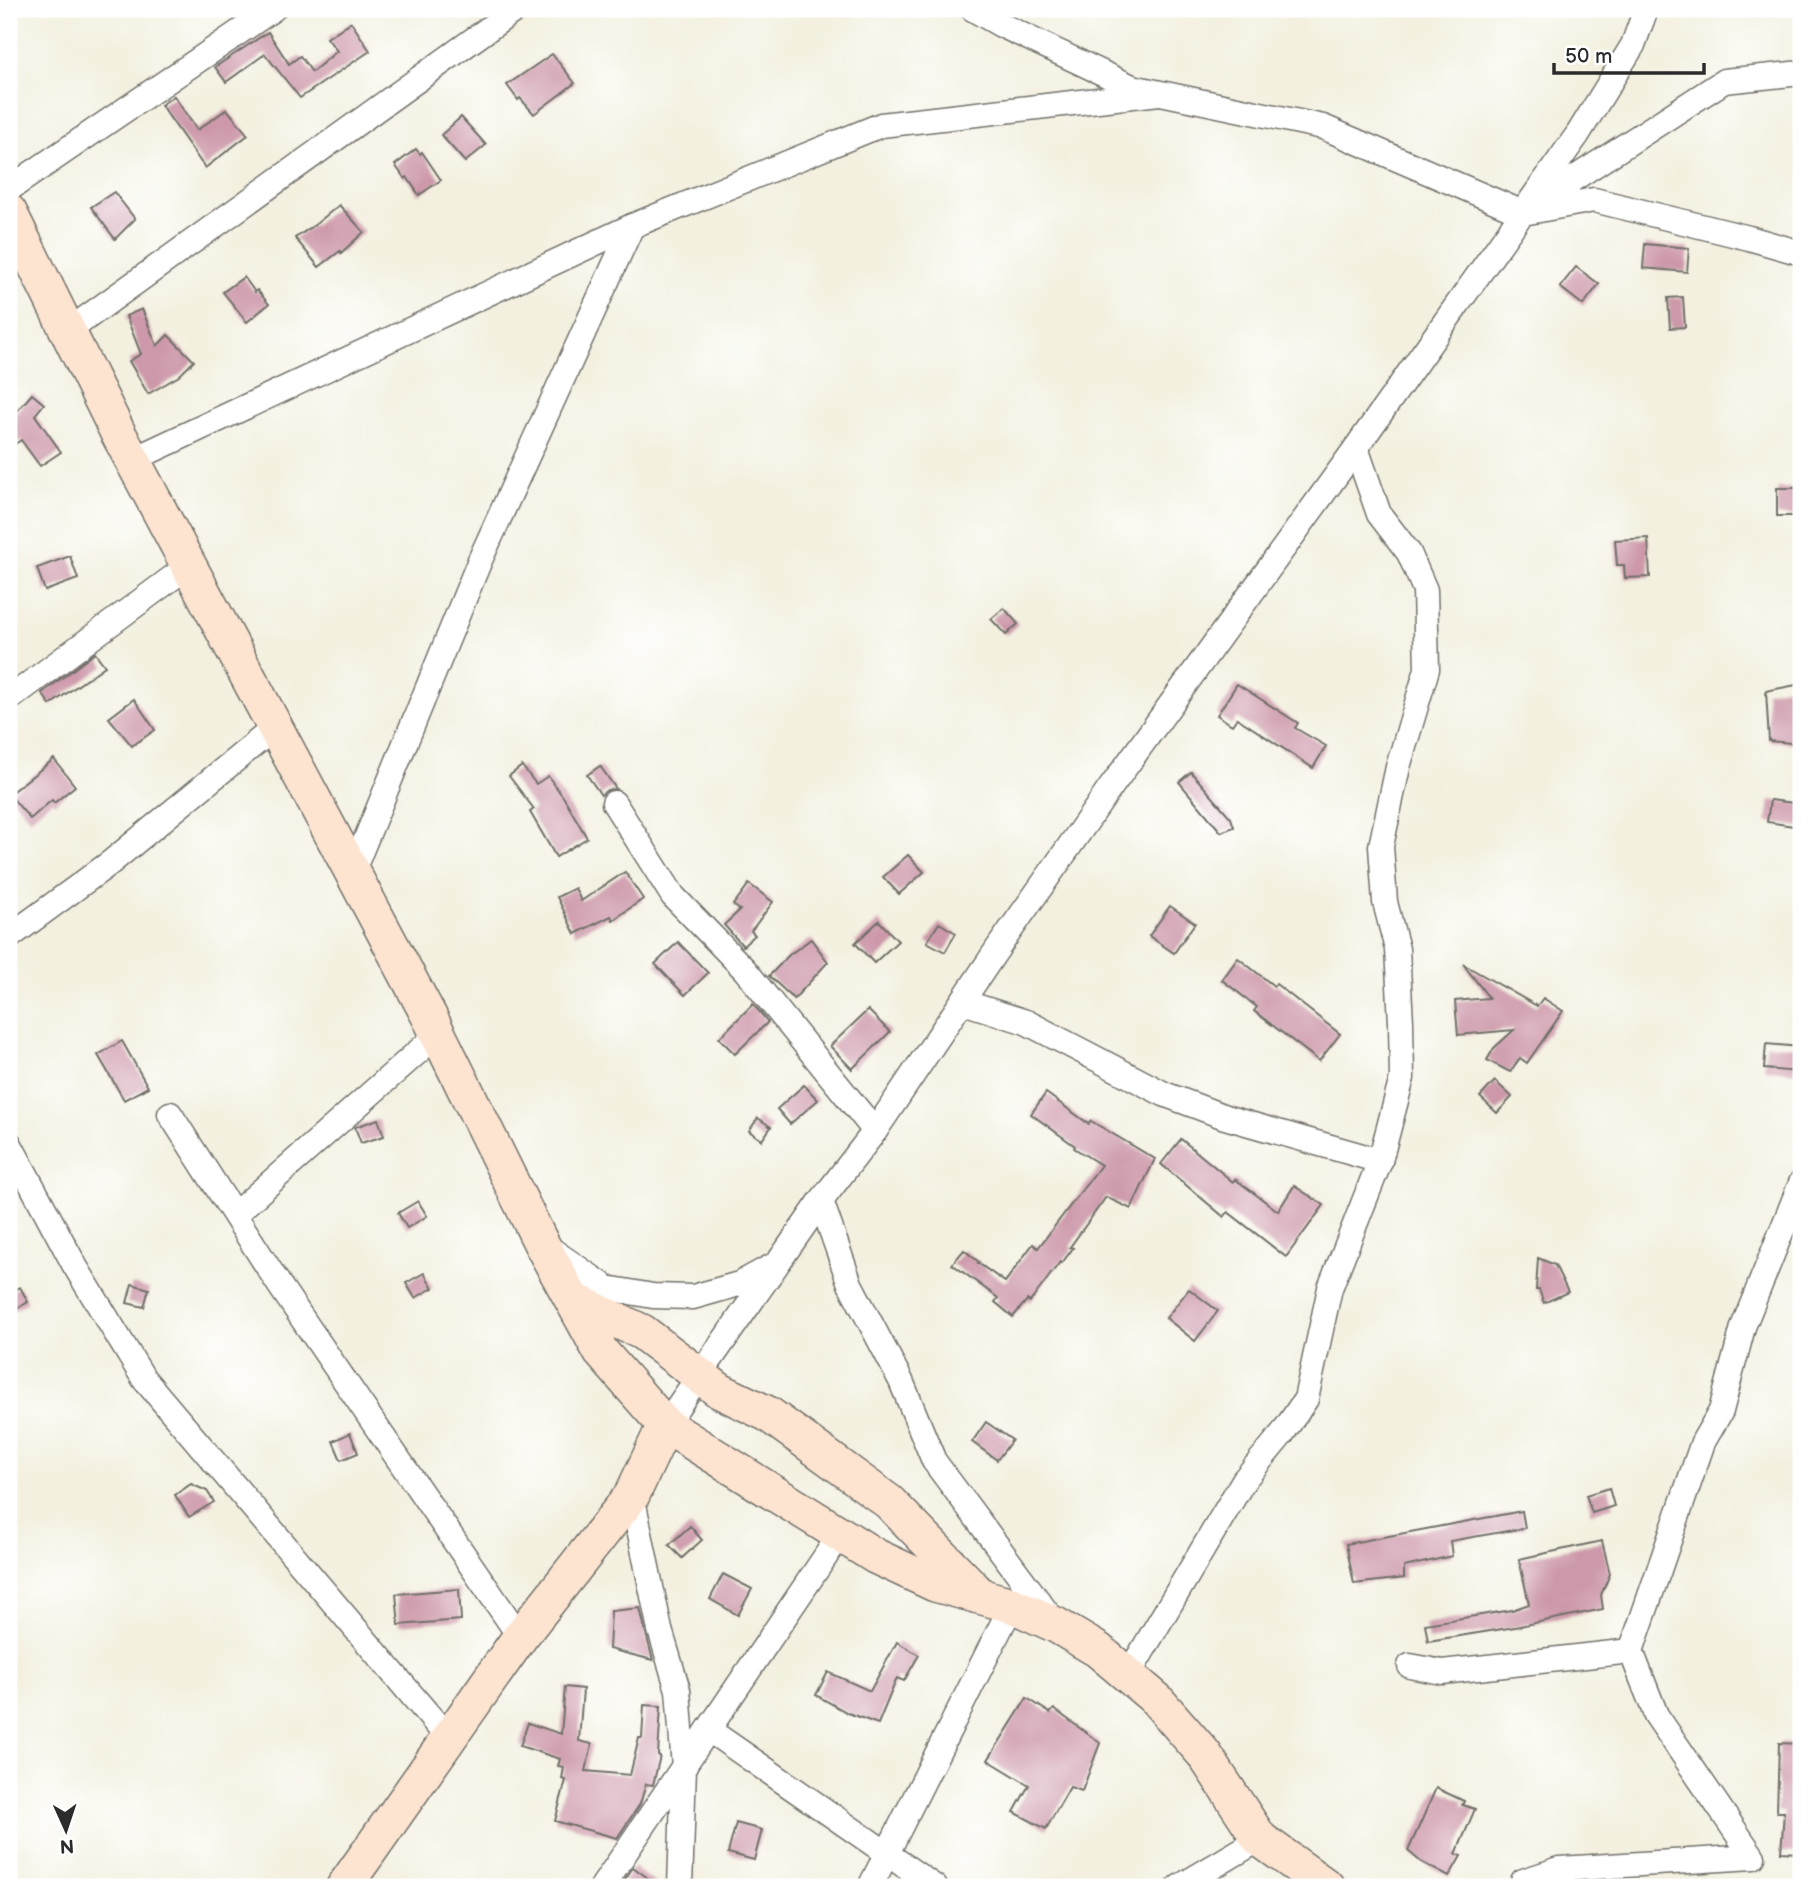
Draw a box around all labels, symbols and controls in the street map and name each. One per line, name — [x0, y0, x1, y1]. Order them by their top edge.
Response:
scale bar — [1554, 32, 1705, 76]
text: 50 m — [1565, 44, 1612, 69]
north arrow — [32, 1794, 102, 1864]
text: N — [59, 1834, 75, 1857]

